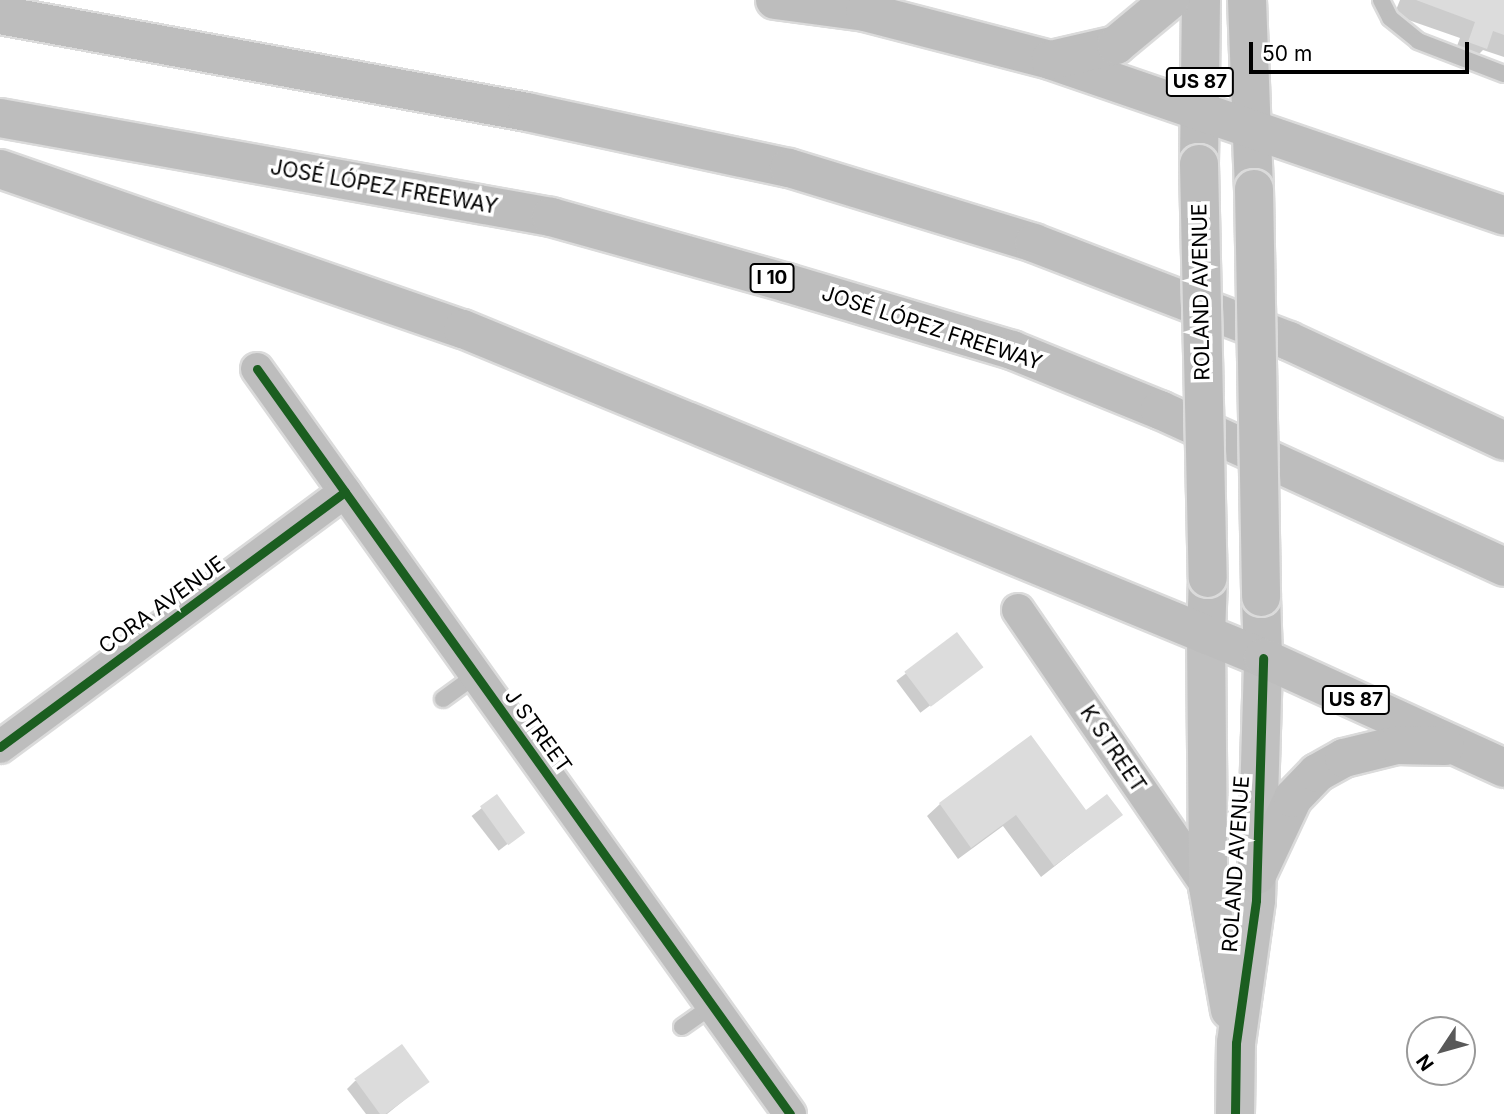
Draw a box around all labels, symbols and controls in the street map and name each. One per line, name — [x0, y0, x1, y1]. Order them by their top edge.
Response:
scale bar — [1252, 28, 1472, 72]
text: 50 m — [1262, 41, 1312, 66]
road number: US 87 — [1165, 66, 1235, 97]
street label: JOSÉ LÓPEZ FREEWAY — [268, 155, 500, 219]
street label: ROLAND AVENUE — [1187, 203, 1215, 381]
road number: I 10 — [749, 262, 795, 294]
street label: JOSÉ LÓPEZ FREEWAY — [819, 280, 1045, 376]
street label: CORA AVENUE — [94, 551, 230, 659]
street label: J STREET — [499, 684, 577, 778]
road number: US 87 — [1321, 684, 1391, 716]
street label: K STREET — [1075, 701, 1151, 797]
street label: ROLAND AVENUE — [1217, 775, 1255, 953]
north arrow — [1406, 1016, 1476, 1086]
text: N — [1412, 1050, 1439, 1075]

